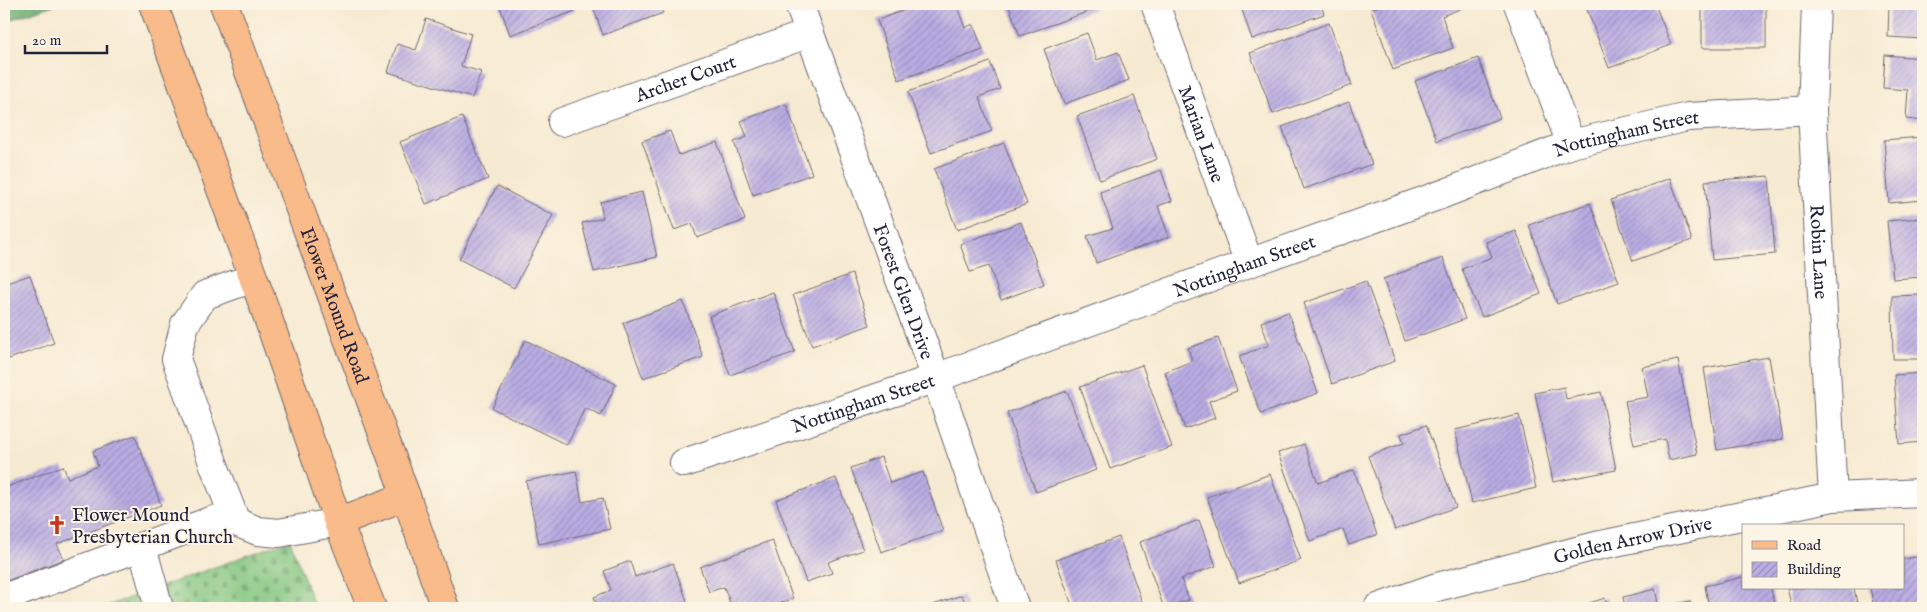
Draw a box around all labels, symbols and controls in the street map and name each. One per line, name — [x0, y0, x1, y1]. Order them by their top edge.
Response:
scale bar — [25, 22, 108, 54]
text: 20 m — [32, 31, 62, 50]
street label: Archer Court — [632, 50, 740, 109]
street label: Marian Lane — [1172, 83, 1229, 186]
street label: Nottingham Street — [1550, 106, 1700, 164]
street label: Robin Lane — [1803, 204, 1832, 300]
street label: Forest Glen Drive — [867, 221, 938, 363]
street label: Flower Mound Road — [294, 224, 374, 388]
street label: Nottingham Street — [1170, 230, 1319, 304]
street label: Nottingham Street — [789, 369, 939, 440]
place label: Flower Mound Presbyterian Church — [72, 504, 233, 550]
street label: Golden Arrow Drive — [1551, 512, 1715, 570]
church icon: Flower Mound Presbyterian Church — [46, 514, 68, 536]
legend — [1742, 524, 1904, 590]
text: Road — [1787, 536, 1822, 555]
text: Building — [1787, 560, 1842, 579]

